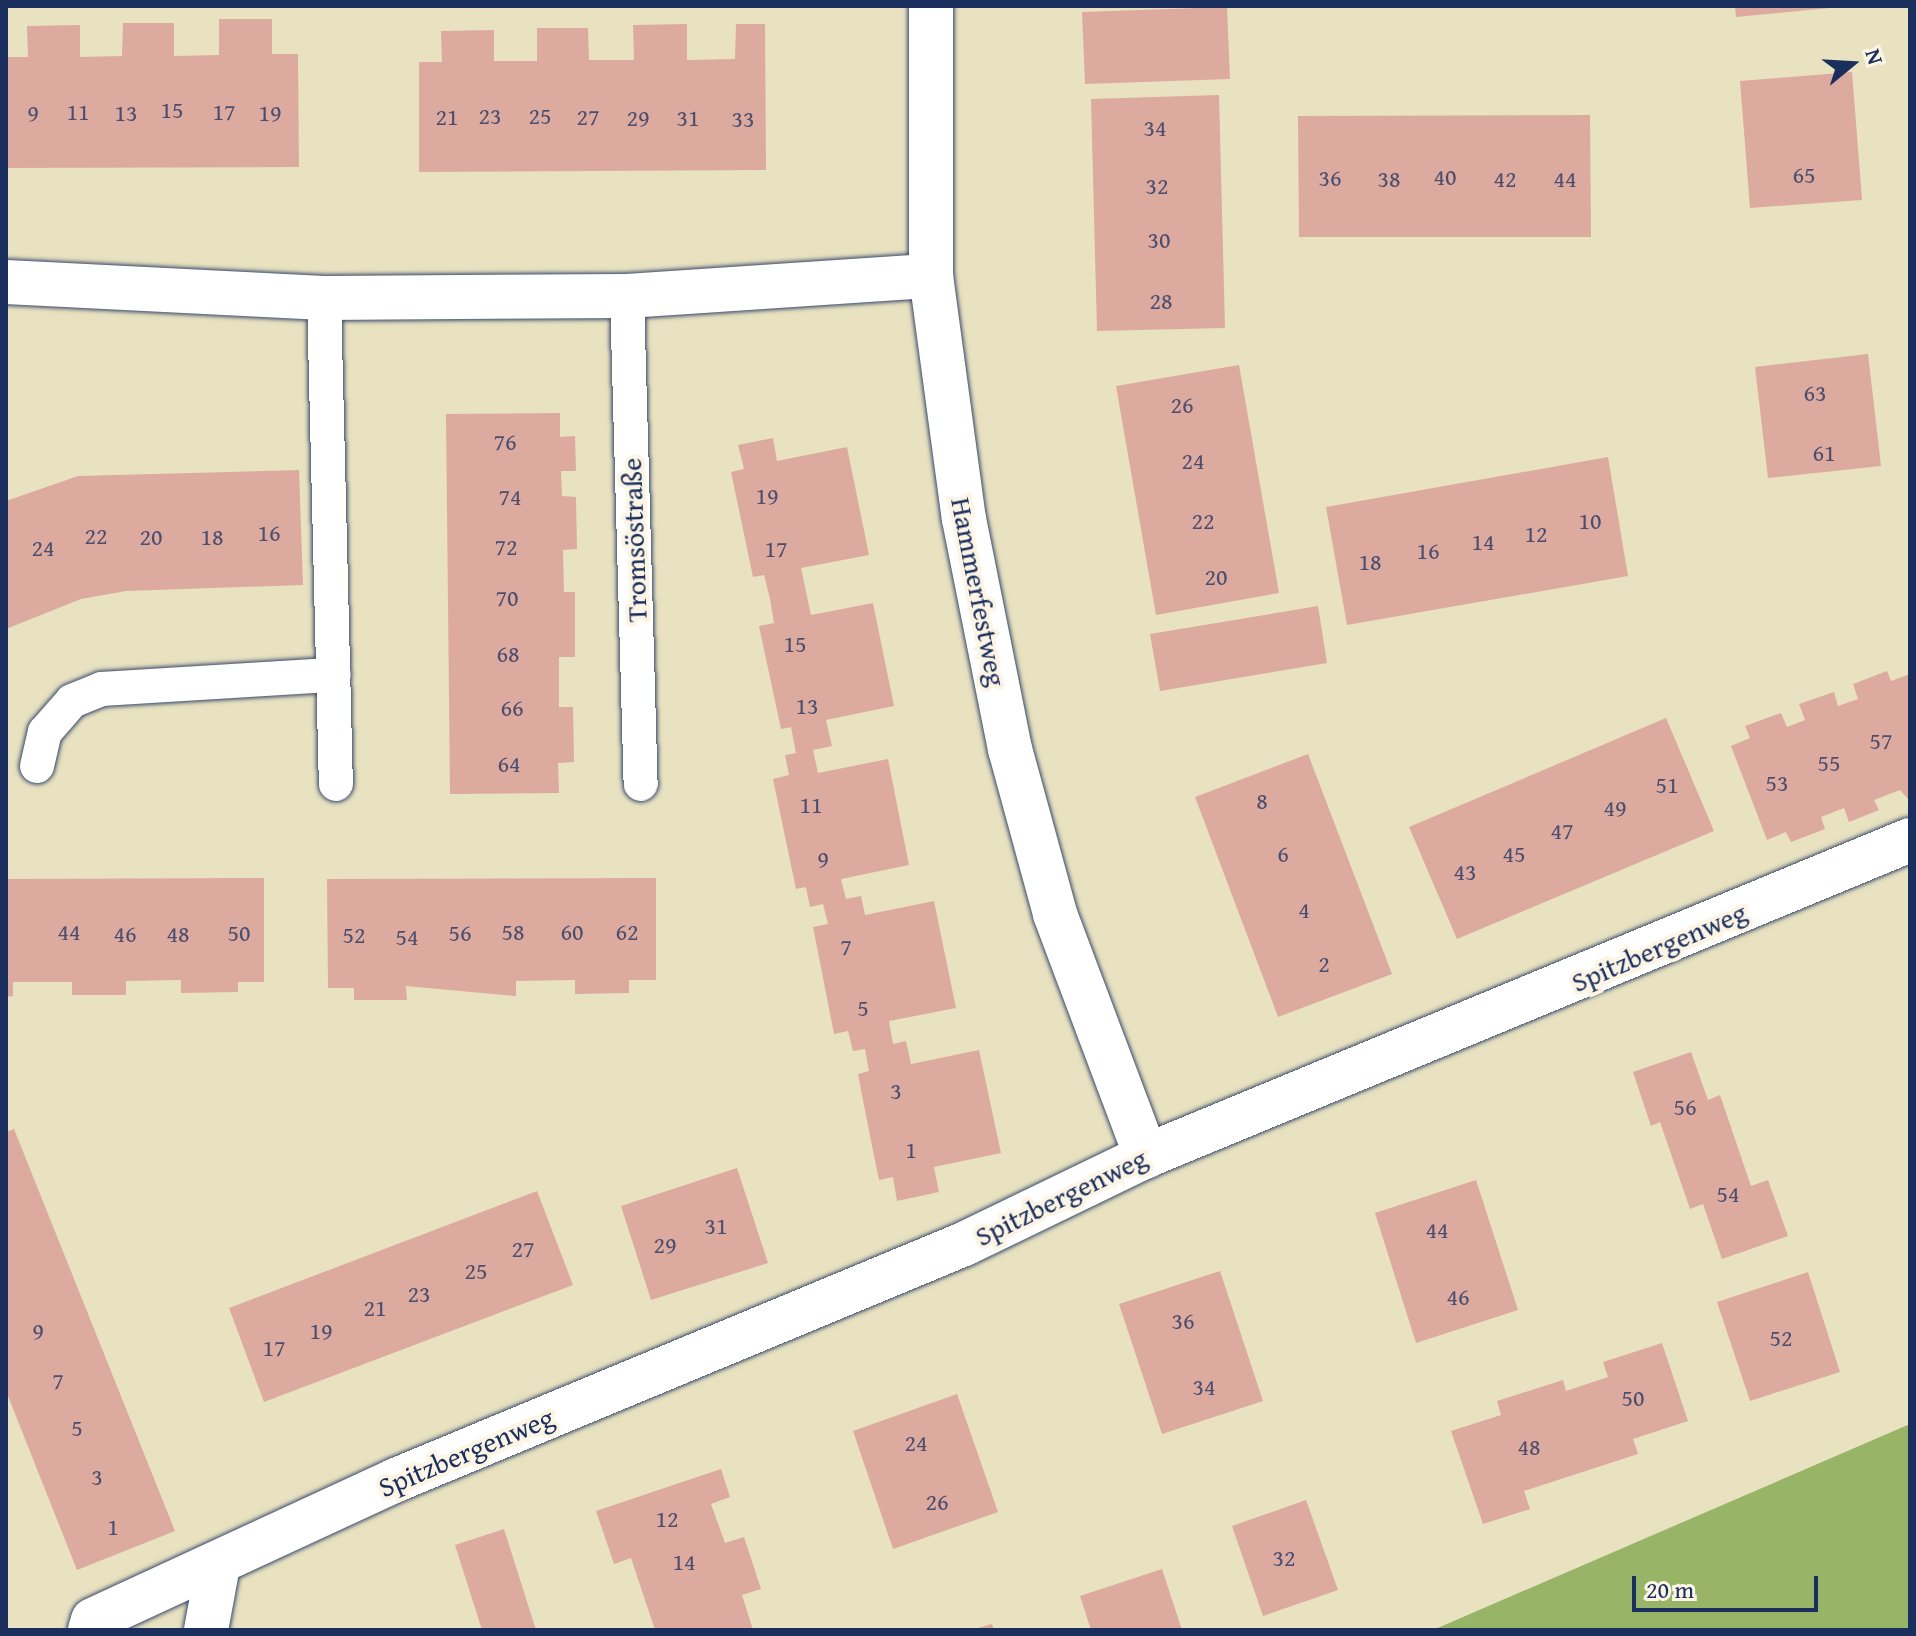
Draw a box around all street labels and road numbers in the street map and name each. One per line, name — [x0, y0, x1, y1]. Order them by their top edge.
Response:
street label: Tromsöstraße — [614, 457, 654, 623]
street label: Hammerfestweg — [944, 495, 1014, 689]
street label: Spitzbergenweg — [1566, 895, 1752, 999]
street label: Spitzbergenweg — [970, 1141, 1152, 1253]
street label: Spitzbergenweg — [373, 1400, 559, 1504]

